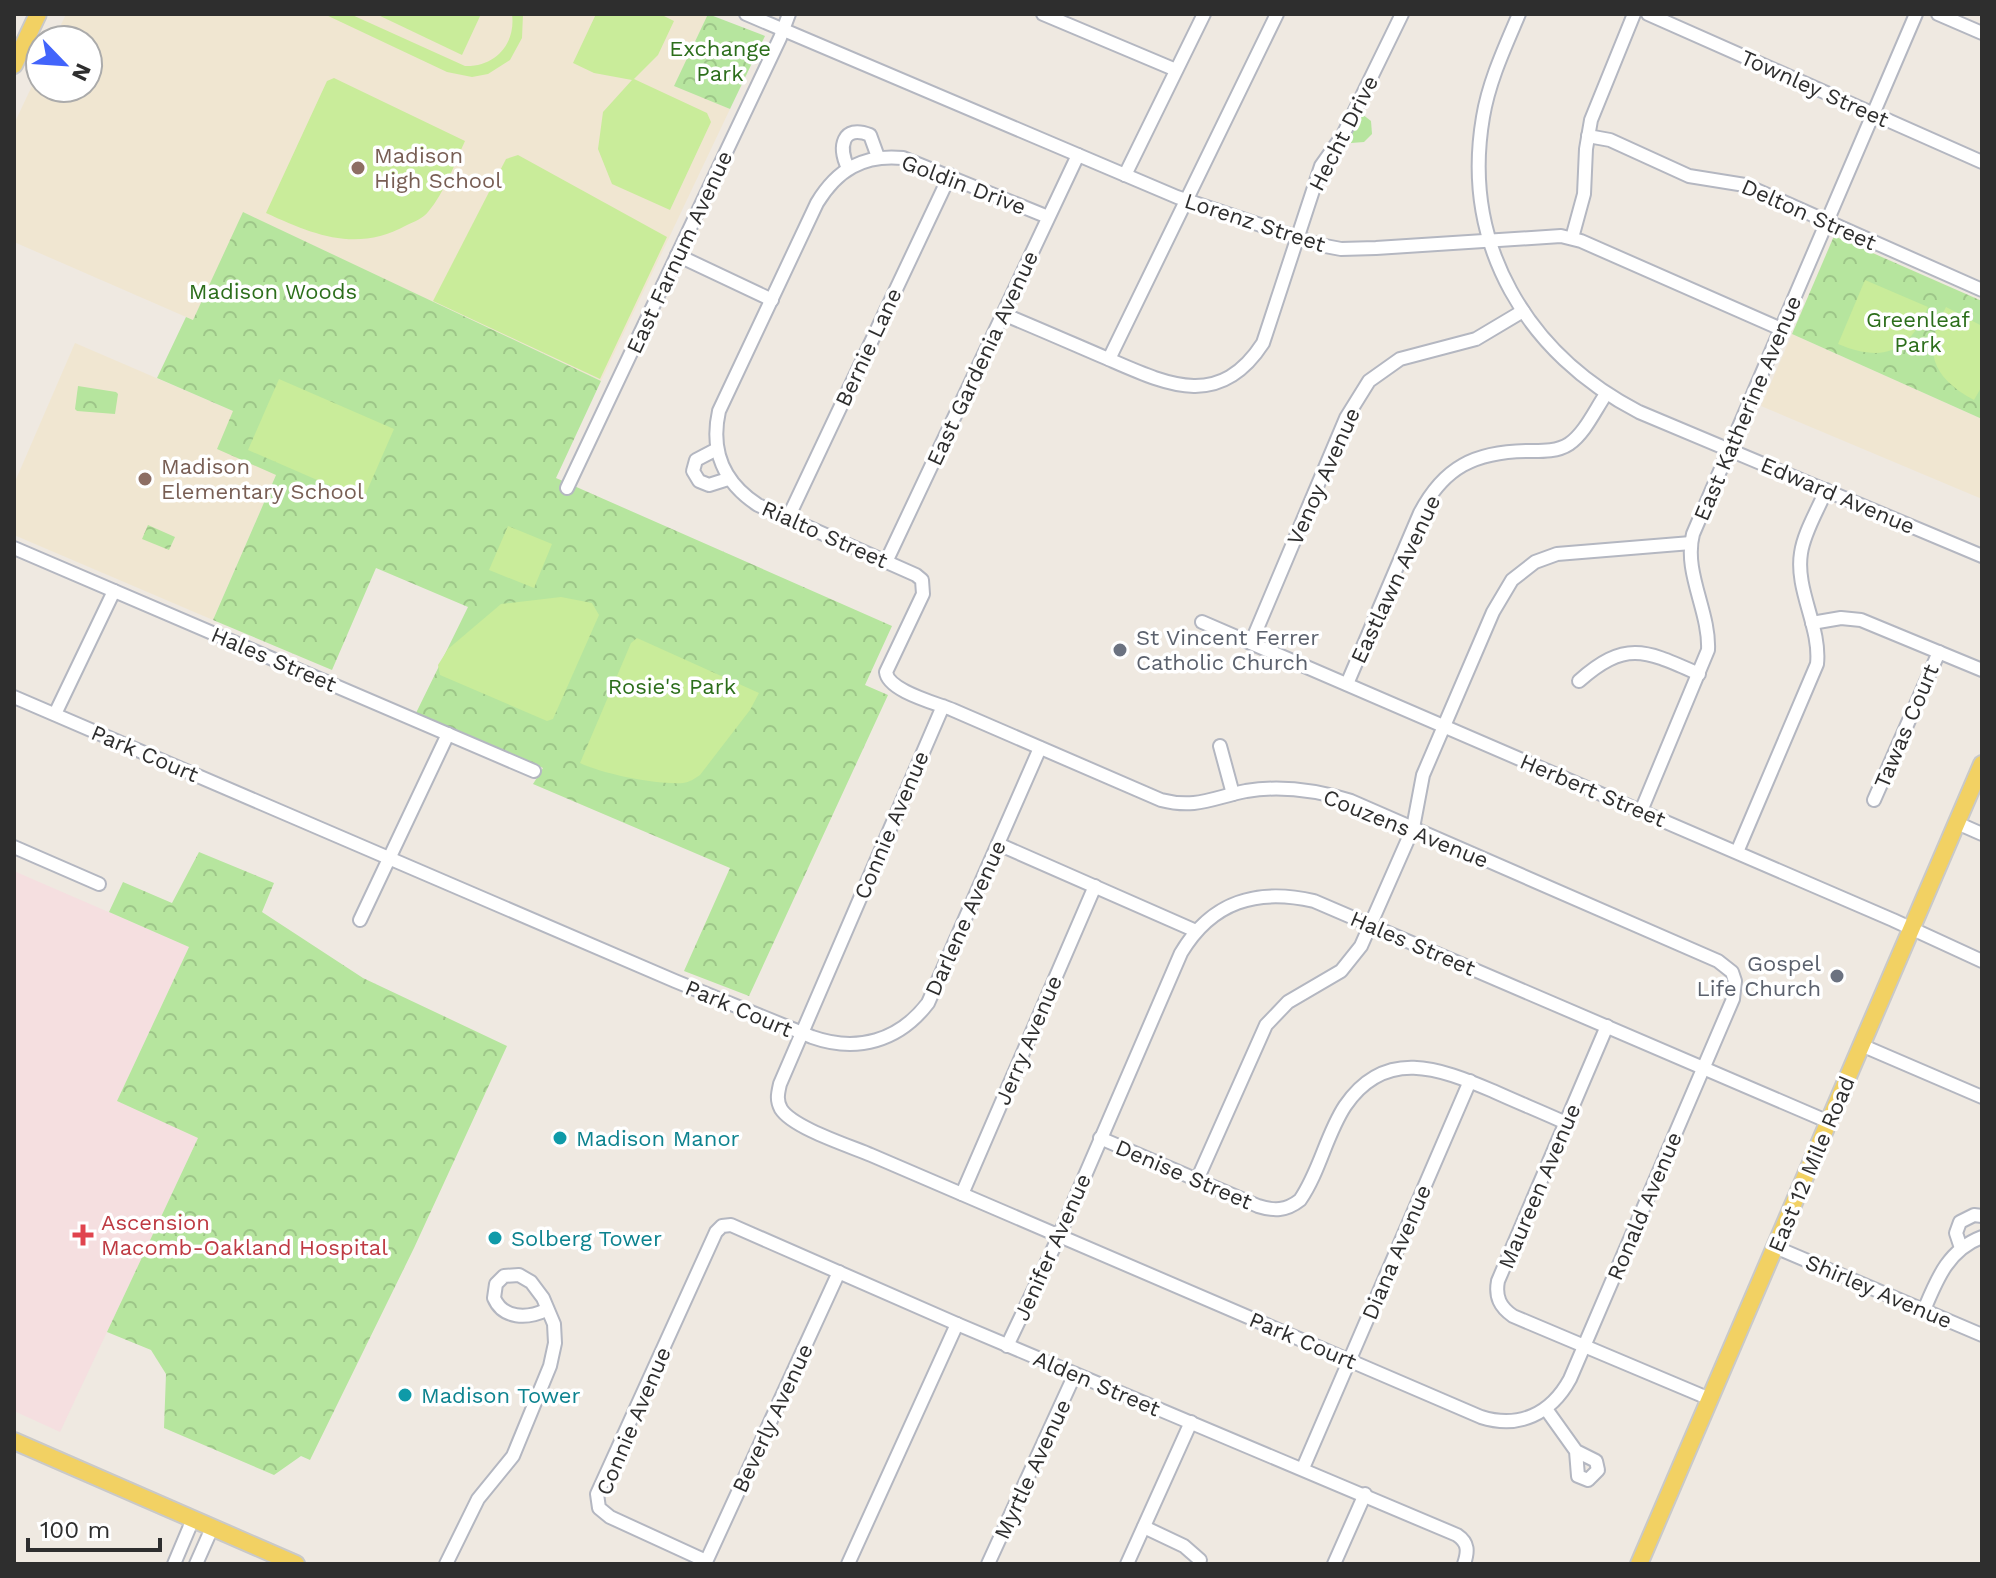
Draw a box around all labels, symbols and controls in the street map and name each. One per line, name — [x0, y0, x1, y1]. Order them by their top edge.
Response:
north arrow — [24, 24, 104, 104]
park label: Exchange Park — [669, 36, 771, 86]
street label: Townley Street — [1737, 45, 1893, 132]
text: N — [67, 60, 96, 85]
street label: Hecht Drive — [1304, 71, 1383, 195]
place label: Madison High School — [374, 143, 502, 193]
street label: East Farnum Avenue — [621, 147, 738, 358]
street label: Goldin Drive — [898, 149, 1030, 220]
marker: Madison High School — [349, 159, 367, 177]
street label: Delton Street — [1738, 174, 1880, 255]
street label: Lorenz Street — [1181, 188, 1328, 257]
street label: East Gardenia Avenue — [922, 247, 1043, 470]
park label: Madison Woods — [189, 279, 357, 304]
street label: Bernie Lane — [830, 284, 907, 410]
street label: East Katherine Avenue — [1689, 292, 1806, 524]
park label: Greenleaf Park — [1866, 307, 1970, 357]
street label: Venoy Avenue — [1282, 404, 1365, 549]
street label: Edward Avenue — [1757, 452, 1919, 539]
place label: Madison Elementary School — [161, 454, 364, 504]
marker: Madison Elementary School — [136, 470, 154, 488]
street label: Eastlawn Avenue — [1346, 491, 1445, 667]
street label: Rialto Street — [758, 496, 892, 573]
street label: Hales Street — [208, 622, 340, 697]
place label: St Vincent Ferrer Catholic Church — [1136, 625, 1319, 675]
marker: St Vincent Ferrer Catholic Church — [1111, 641, 1129, 659]
street label: Tawas Court — [1869, 660, 1944, 792]
park label: Rosie's Park — [608, 674, 736, 699]
street label: Park Court — [88, 720, 202, 787]
street label: Connie Avenue — [849, 747, 934, 903]
street label: Herbert Street — [1516, 749, 1669, 832]
street label: Couzens Avenue — [1320, 784, 1492, 873]
street label: Darlene Avenue — [920, 837, 1011, 1000]
street label: Hales Street — [1347, 906, 1479, 981]
place label: Gospel Life Church — [1697, 951, 1821, 1001]
marker: Gospel Life Church — [1828, 967, 1846, 985]
street label: Jerry Avenue — [990, 972, 1067, 1109]
street label: Park Court — [682, 975, 796, 1042]
street label: East 12 Mile Road — [1763, 1073, 1860, 1256]
street label: Maureen Avenue — [1493, 1100, 1585, 1272]
place label: Madison Manor — [576, 1126, 740, 1151]
street label: Ronald Avenue — [1602, 1128, 1687, 1284]
marker: Madison Manor — [551, 1129, 569, 1147]
street label: Denise Street — [1112, 1134, 1256, 1214]
street label: Jenifer Avenue — [1009, 1170, 1096, 1325]
street label: Diana Avenue — [1357, 1181, 1436, 1323]
place label: Ascension Macomb-Oakland Hospital — [101, 1210, 388, 1260]
marker: Ascension Macomb-Oakland Hospital — [72, 1224, 94, 1246]
place label: Solberg Tower — [511, 1226, 662, 1251]
marker: Solberg Tower — [486, 1229, 504, 1247]
street label: Shirley Avenue — [1802, 1249, 1956, 1334]
street label: Park Court — [1246, 1307, 1360, 1374]
street label: Beverly Avenue — [727, 1340, 818, 1497]
street label: Connie Avenue — [591, 1343, 676, 1499]
street label: Alden Street — [1030, 1346, 1164, 1421]
place label: Madison Tower — [421, 1383, 581, 1408]
marker: Madison Tower — [396, 1386, 414, 1404]
street label: Myrtle Avenue — [989, 1395, 1076, 1543]
scale bar — [28, 1502, 160, 1552]
text: 100 m — [40, 1516, 110, 1544]

